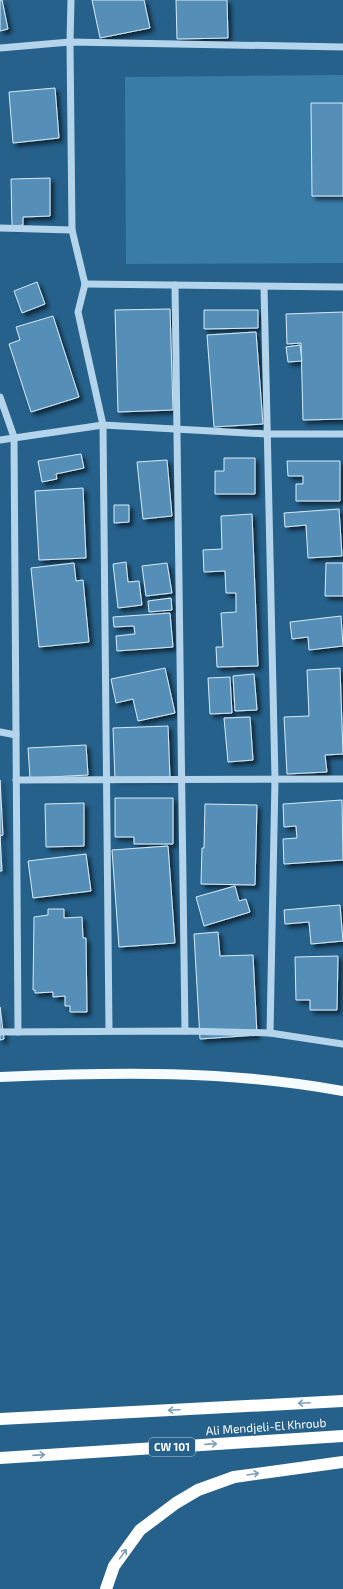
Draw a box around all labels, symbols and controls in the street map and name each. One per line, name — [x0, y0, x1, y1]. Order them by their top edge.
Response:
one-way arrow — [298, 1400, 311, 1407]
one-way arrow — [168, 1407, 181, 1414]
street label: Ali Mendjeli-El Khroub — [205, 1415, 327, 1438]
road number: CW 101 — [149, 1438, 195, 1456]
one-way arrow — [204, 1441, 217, 1448]
one-way arrow — [32, 1452, 45, 1459]
one-way arrow — [246, 1470, 259, 1478]
one-way arrow — [119, 1549, 127, 1560]

